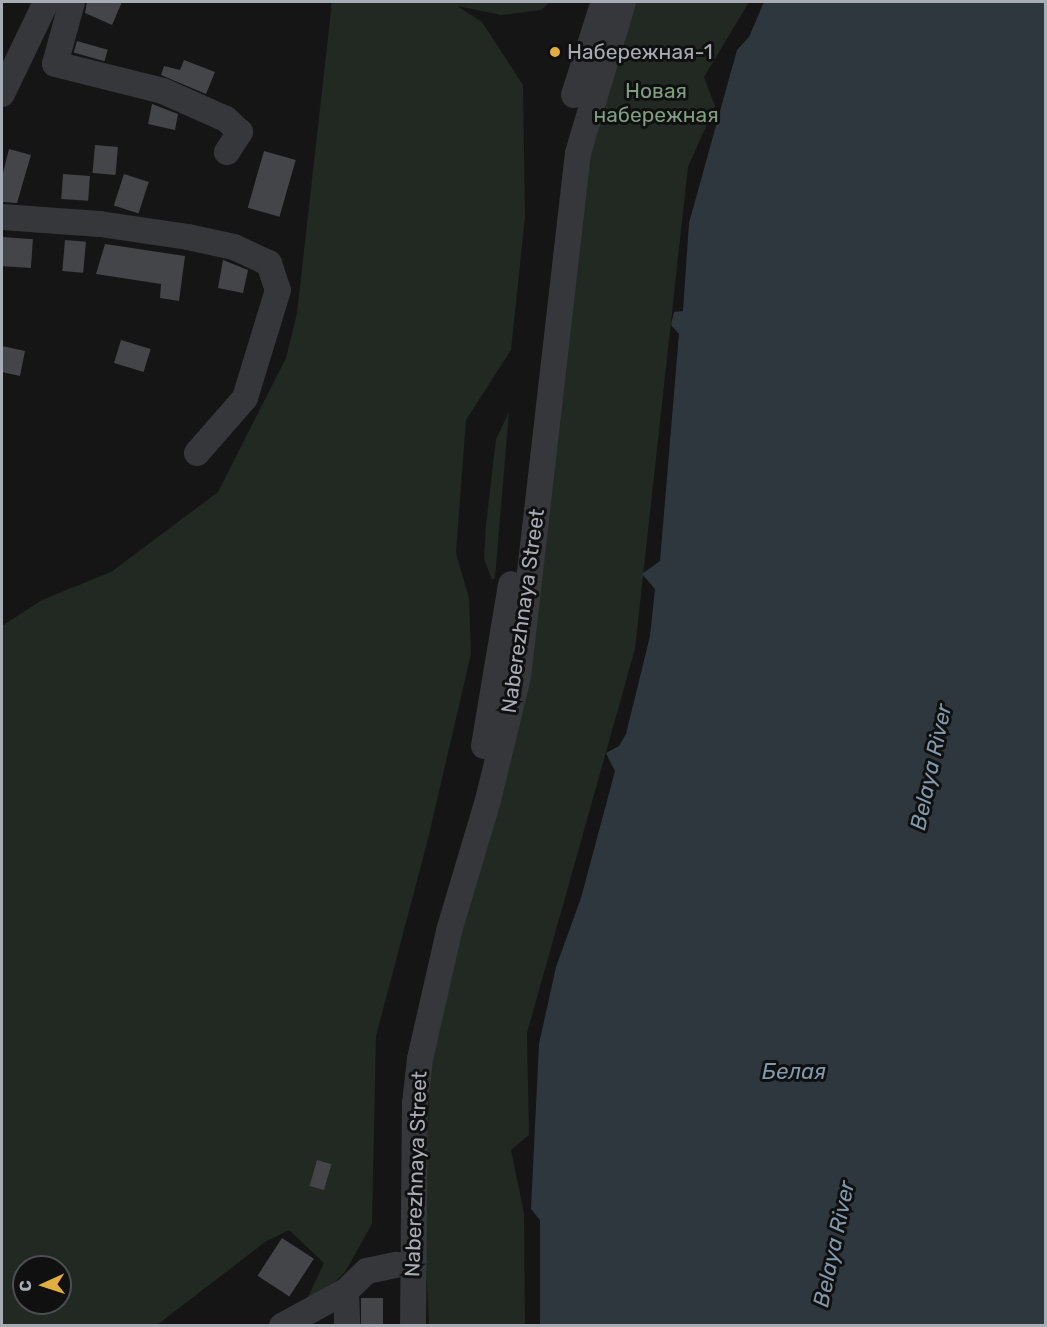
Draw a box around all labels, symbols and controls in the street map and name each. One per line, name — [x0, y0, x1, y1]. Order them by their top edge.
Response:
place label: Набережная-1 — [567, 39, 713, 65]
marker: Набережная-1 — [548, 45, 562, 59]
park label: Новая набережная — [593, 78, 719, 128]
street label: Naberezhnaya Street — [496, 507, 550, 715]
water label: Belaya River — [905, 702, 957, 832]
water label: Белая — [762, 1059, 826, 1085]
street label: Naberezhnaya Street — [400, 1071, 432, 1277]
water label: Belaya River — [808, 1179, 860, 1309]
north arrow — [12, 1255, 72, 1315]
text: С — [16, 1280, 35, 1292]

